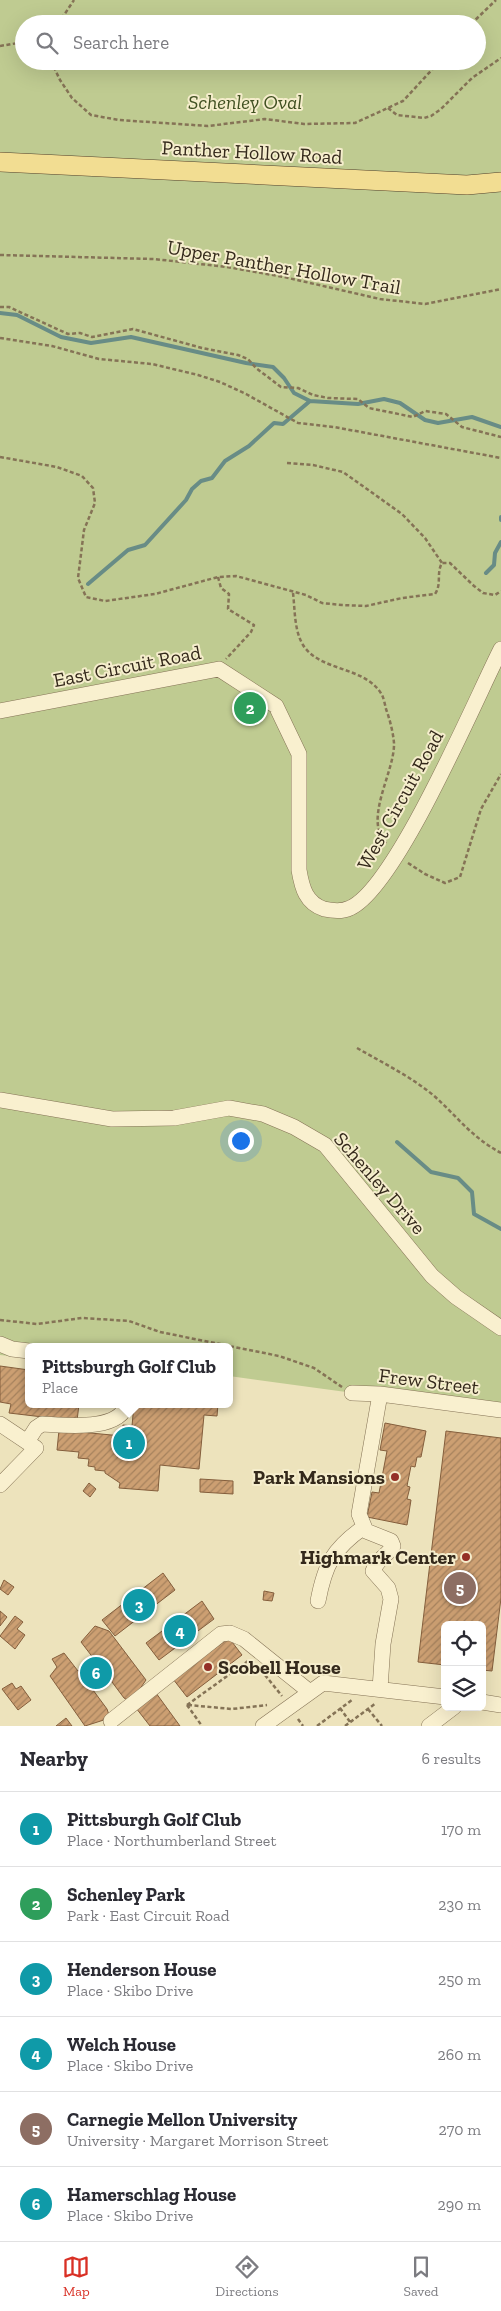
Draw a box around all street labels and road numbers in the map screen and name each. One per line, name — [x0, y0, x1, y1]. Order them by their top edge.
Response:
street label: Panther Hollow Road — [161, 135, 343, 169]
street label: Upper Panther Hollow Trail — [165, 235, 403, 299]
street label: East Circuit Road — [51, 640, 203, 692]
street label: West Circuit Road — [352, 726, 448, 874]
street label: Schenley Drive — [329, 1127, 431, 1239]
street label: Frew Street — [377, 1363, 481, 1399]

